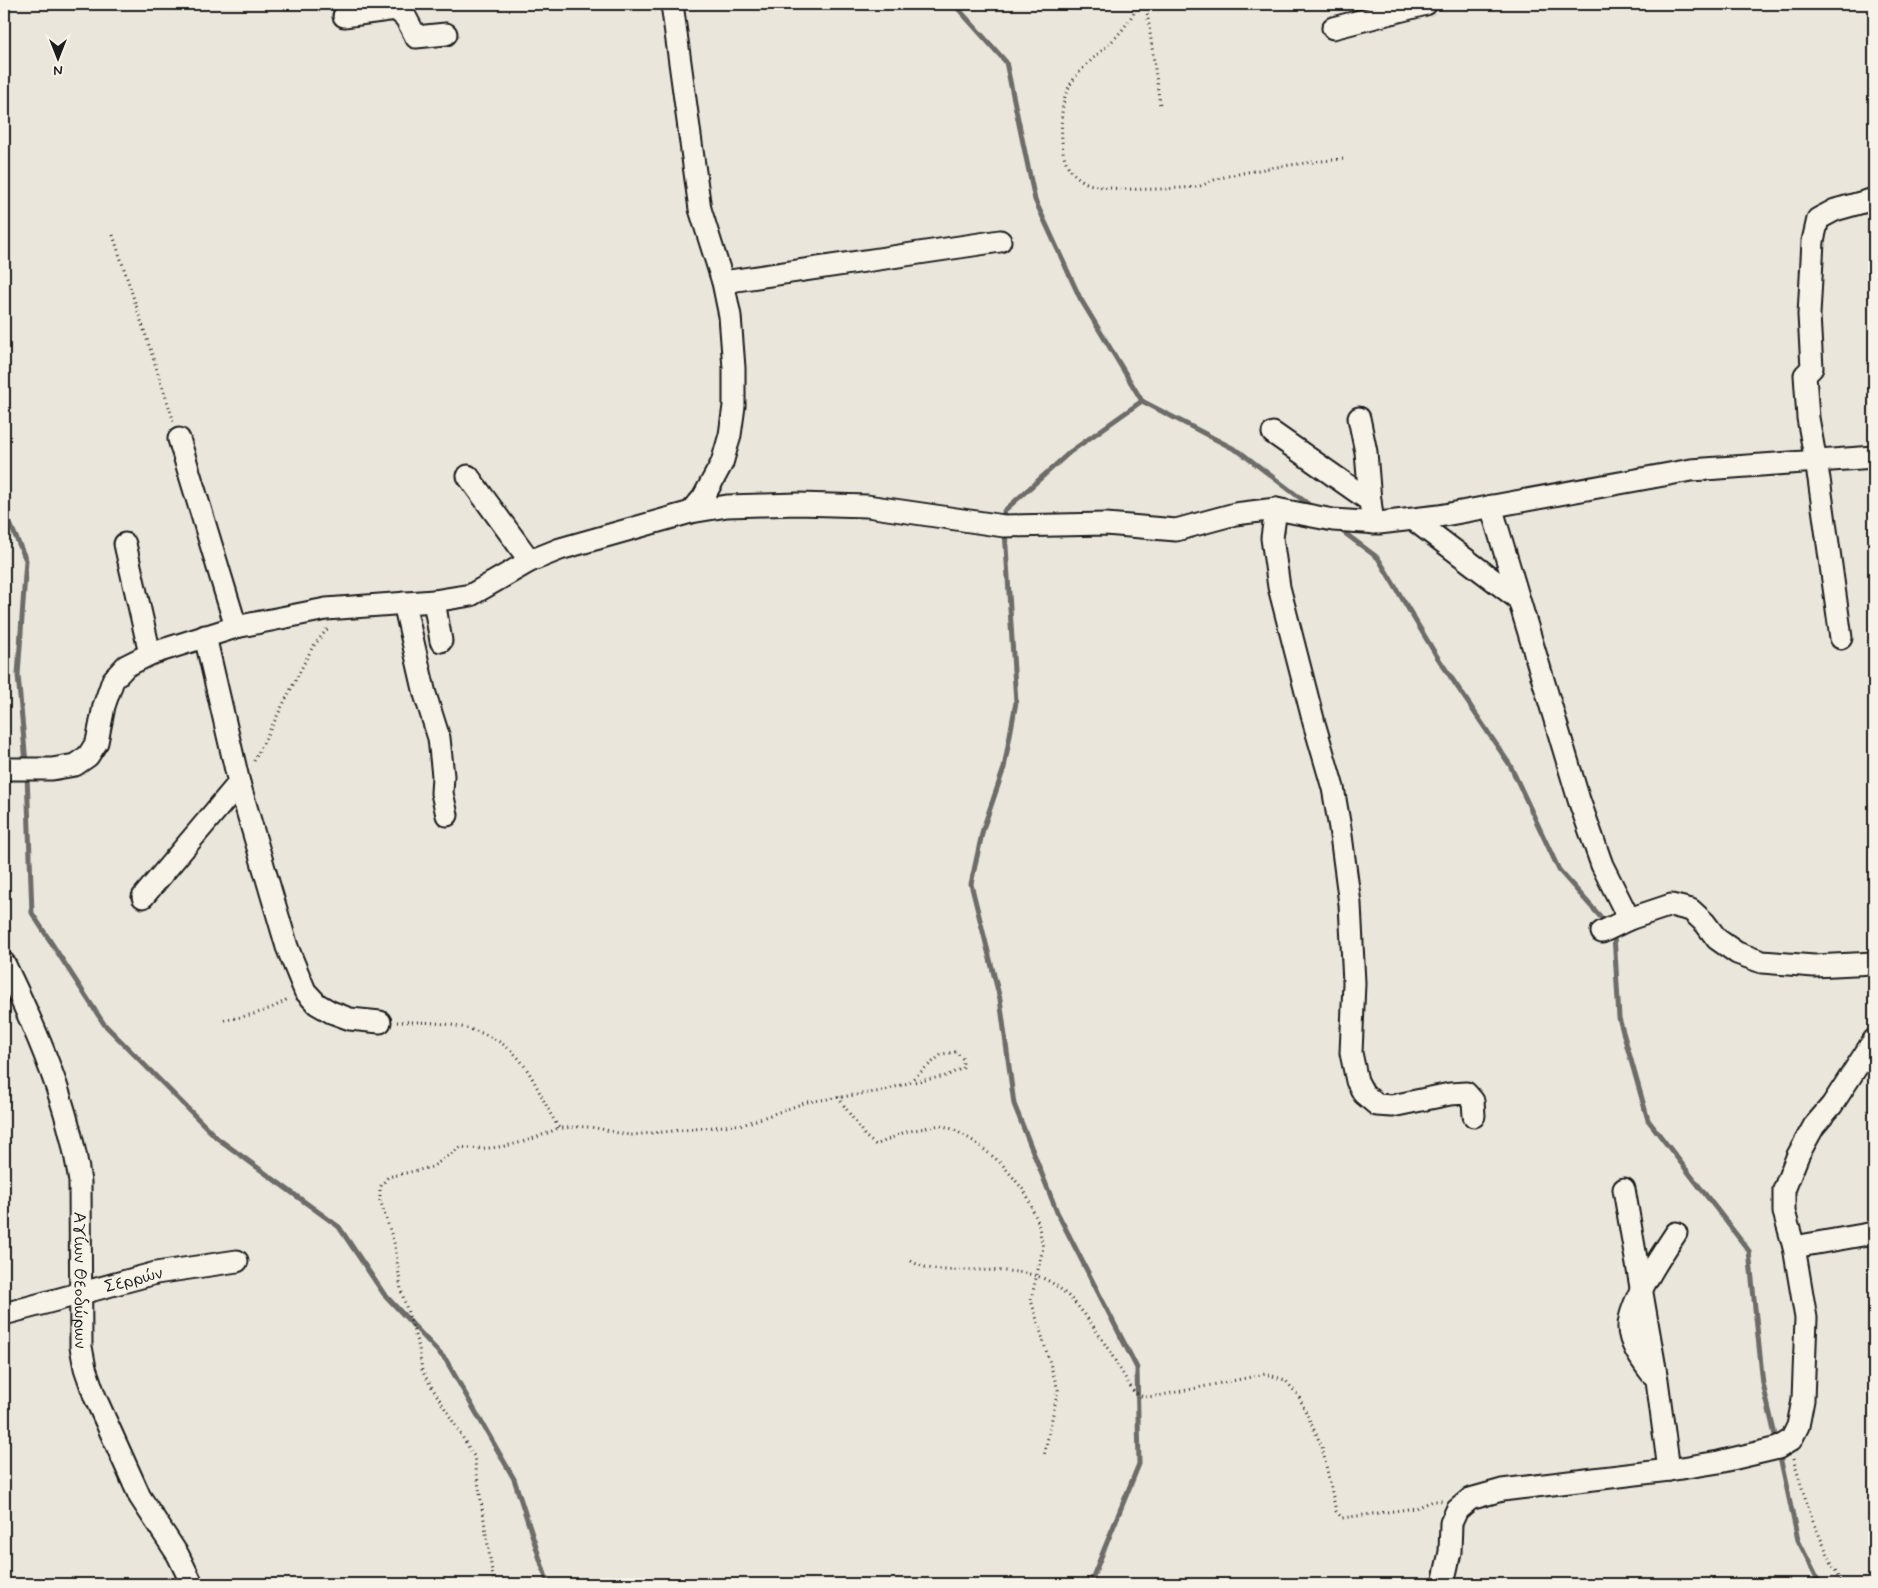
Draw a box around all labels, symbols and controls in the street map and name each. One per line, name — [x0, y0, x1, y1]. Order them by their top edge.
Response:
north arrow — [32, 32, 82, 82]
text: N — [53, 61, 63, 79]
street label: Αγίων Θεοδώρων — [67, 1212, 92, 1349]
street label: Σερρών — [102, 1261, 164, 1299]

